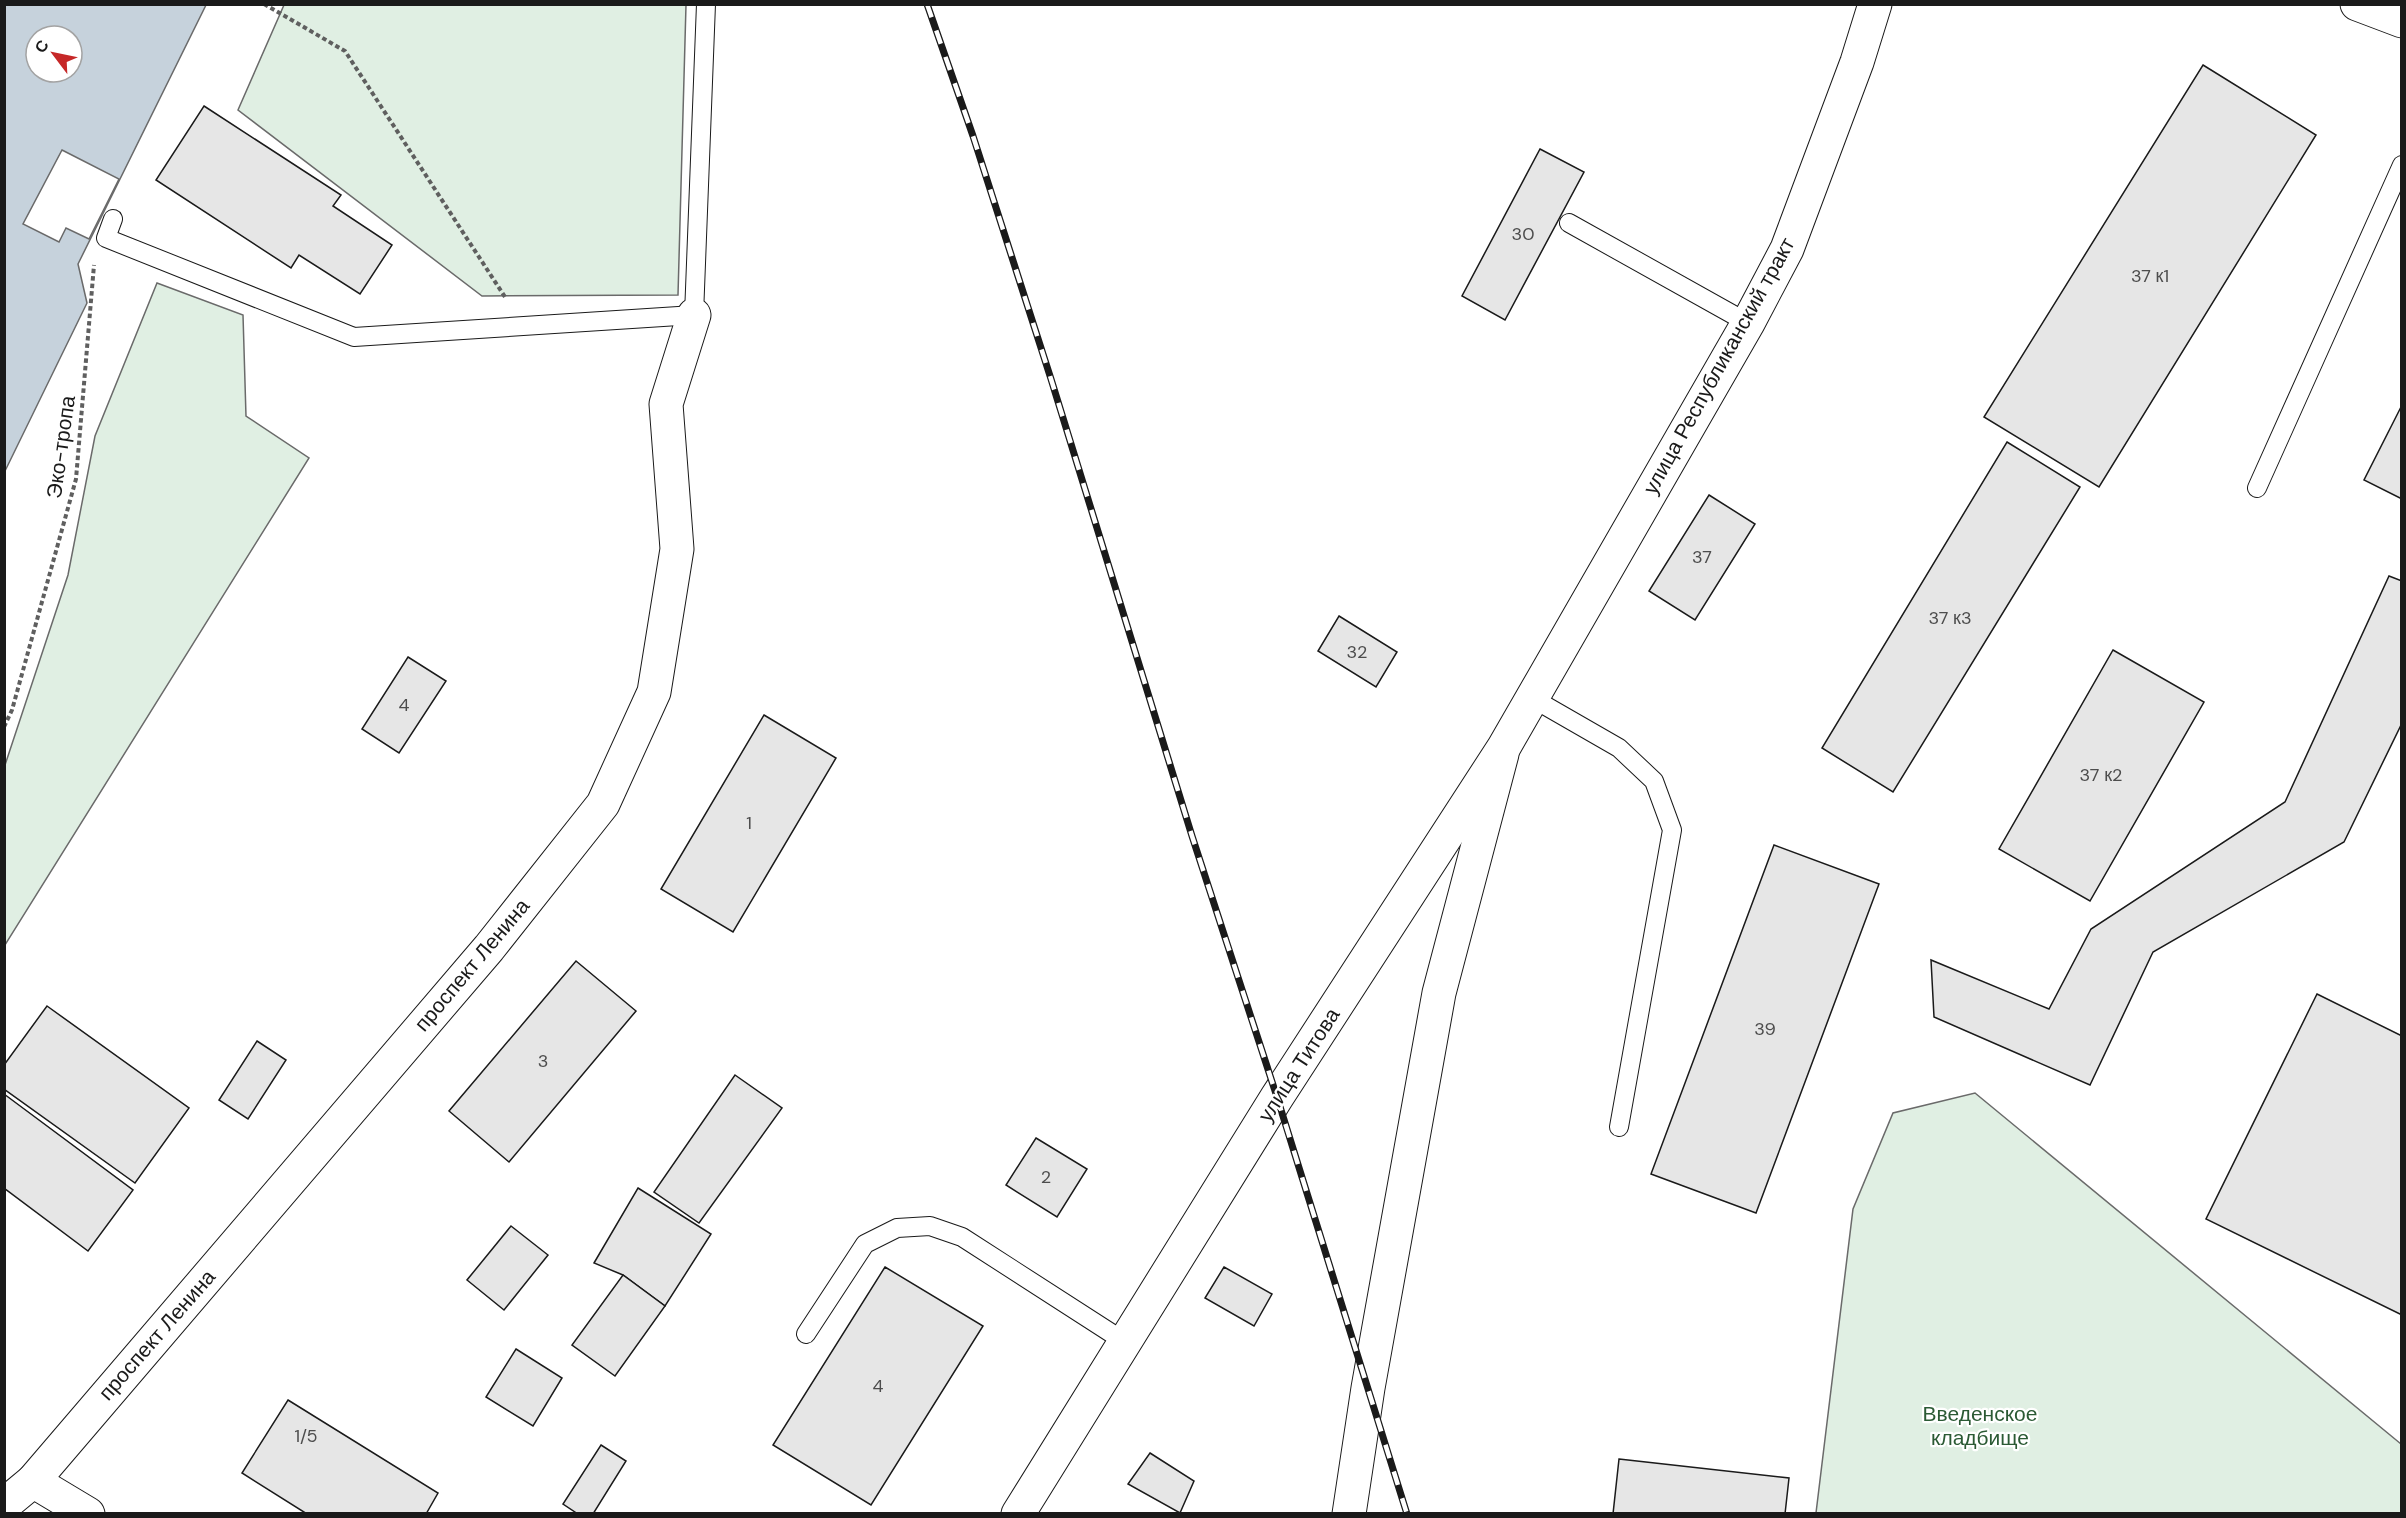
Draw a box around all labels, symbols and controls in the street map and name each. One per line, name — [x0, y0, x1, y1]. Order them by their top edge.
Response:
north arrow — [24, 24, 84, 84]
text: С — [30, 35, 54, 57]
house number: 30 — [1512, 222, 1534, 246]
street label: улица Республиканский тракт — [1637, 232, 1802, 499]
house number: 37 к1 — [2131, 264, 2169, 288]
street label: Эко-тропа — [40, 393, 82, 500]
house number: 37 — [1692, 545, 1712, 569]
house number: 37 к3 — [1928, 606, 1972, 630]
house number: 32 — [1346, 640, 1368, 664]
house number: 4 — [399, 693, 410, 717]
house number: 37 к2 — [2080, 763, 2122, 787]
house number: 1 — [746, 811, 752, 835]
street label: проспект Ленина — [408, 893, 536, 1037]
street label: улица Титова — [1252, 1002, 1346, 1127]
house number: 39 — [1754, 1017, 1776, 1041]
house number: 3 — [538, 1049, 548, 1073]
house number: 2 — [1041, 1165, 1051, 1189]
street label: проспект Ленина — [92, 1263, 222, 1406]
house number: 4 — [873, 1374, 884, 1398]
park label: Введенское кладбище — [1923, 1400, 2037, 1452]
house number: 1/5 — [294, 1424, 318, 1448]

